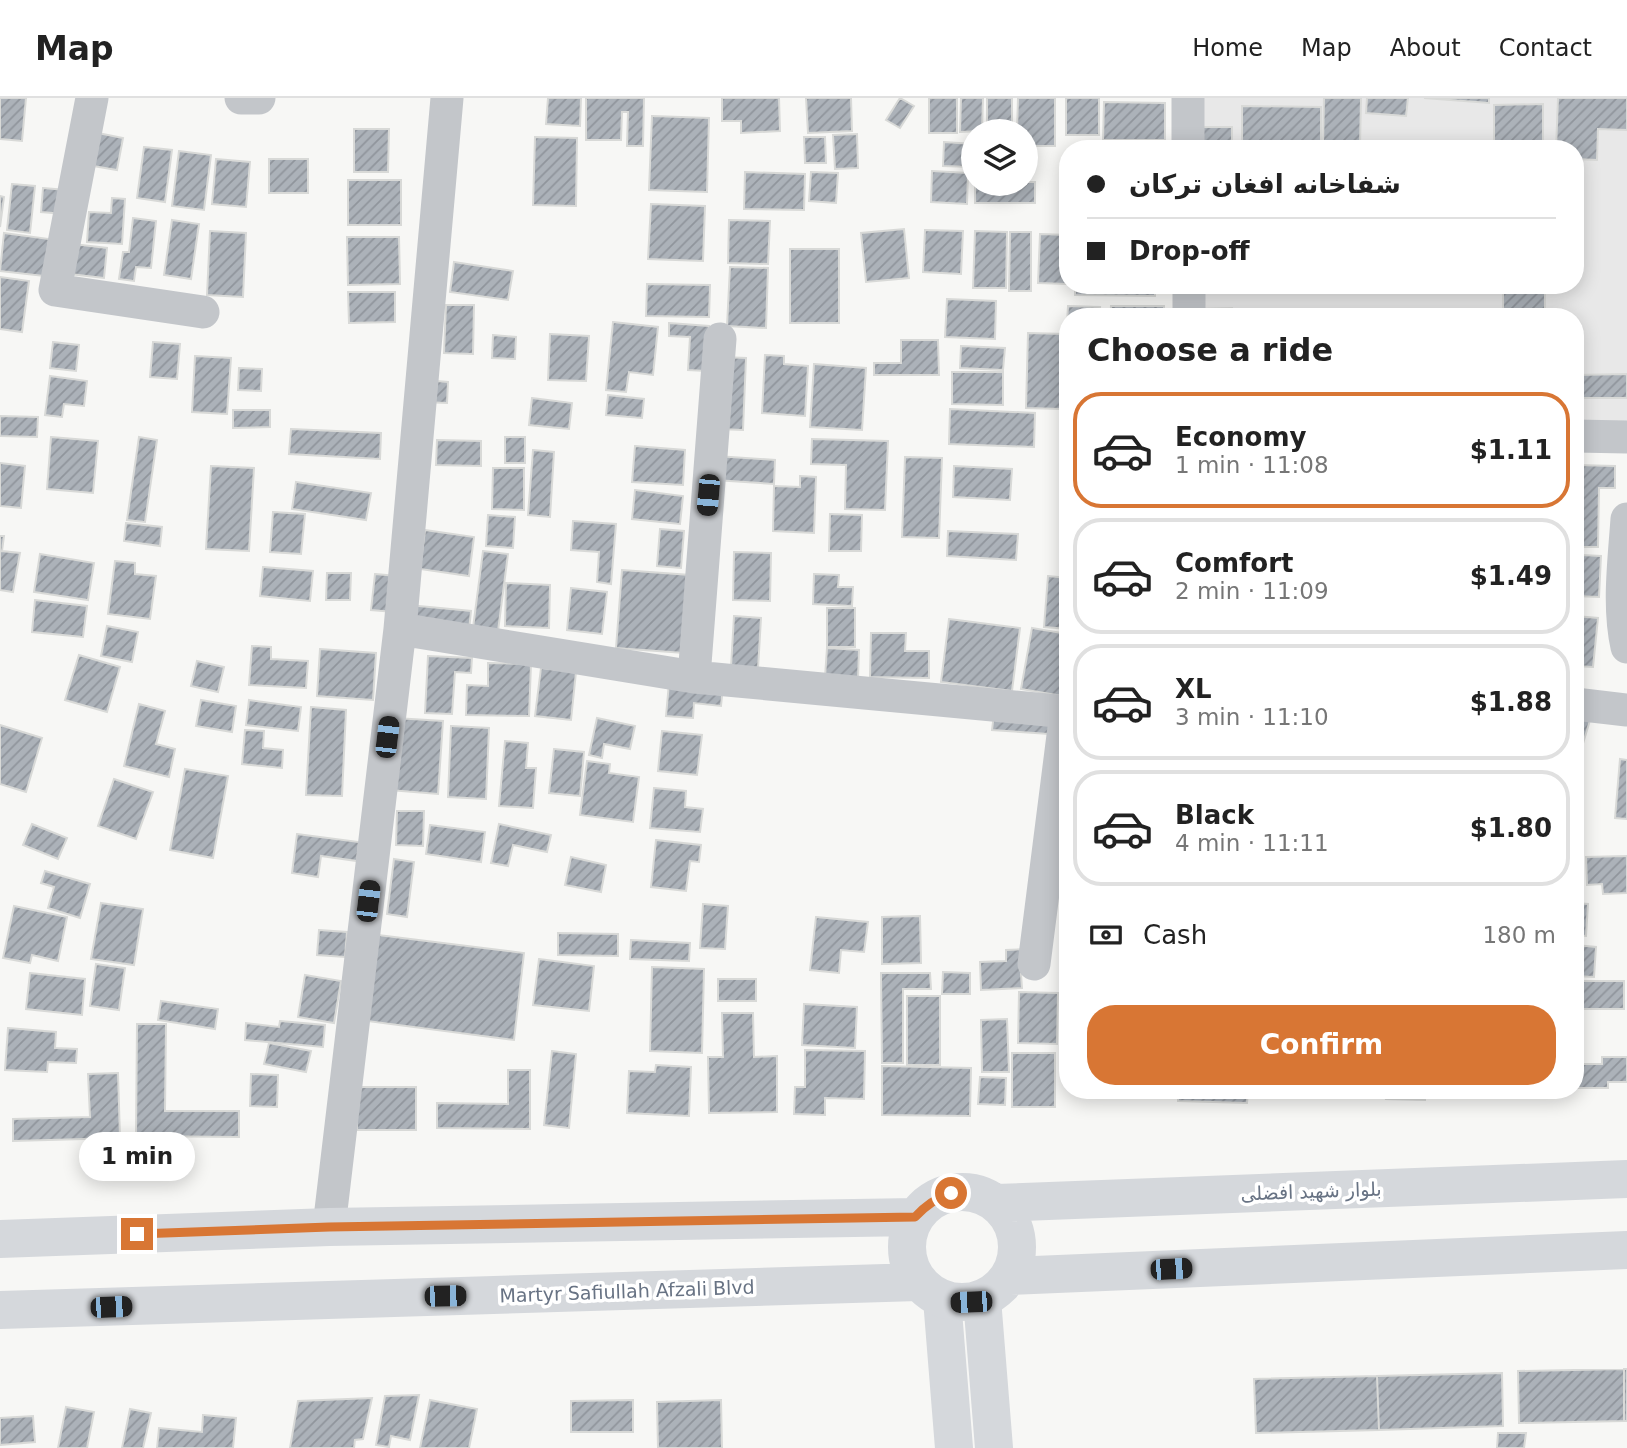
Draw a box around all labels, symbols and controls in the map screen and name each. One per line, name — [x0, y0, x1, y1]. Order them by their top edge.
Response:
text: Map — [35, 29, 114, 68]
text: Home — [1192, 34, 1263, 62]
text: Map — [1301, 34, 1352, 62]
text: About — [1390, 34, 1461, 62]
text: Contact — [1499, 34, 1592, 62]
map controls — [961, 119, 1038, 196]
button: layers — [961, 119, 1038, 196]
text: شفاخانه افغان ترکان — [1129, 169, 1401, 199]
text: Drop-off — [1129, 236, 1250, 266]
text: Choose a ride — [1087, 331, 1333, 369]
icon: car — [1091, 419, 1154, 482]
text: Economy — [1175, 422, 1306, 452]
text: $1.11 — [1470, 435, 1552, 465]
text: 1 min · 11:08 — [1175, 452, 1329, 478]
car — [696, 473, 721, 517]
icon: car — [1091, 545, 1154, 608]
text: Comfort — [1175, 548, 1293, 578]
text: $1.49 — [1470, 561, 1552, 591]
text: 2 min · 11:09 — [1175, 578, 1329, 604]
icon: car — [1091, 671, 1154, 734]
text: XL — [1175, 674, 1212, 704]
text: $1.88 — [1470, 687, 1552, 717]
text: 3 min · 11:10 — [1175, 704, 1329, 730]
car — [375, 715, 400, 759]
icon: car — [1091, 797, 1154, 860]
text: Black — [1175, 800, 1254, 830]
text: $1.80 — [1470, 813, 1552, 843]
text: 4 min · 11:11 — [1175, 830, 1329, 856]
car — [356, 879, 381, 923]
icon: cash — [1087, 916, 1125, 954]
text: Cash — [1143, 920, 1207, 950]
text: 180 m — [1482, 922, 1556, 948]
button: Confirm — [1087, 1005, 1556, 1085]
callout: 1 min — [79, 1132, 195, 1182]
text: 1 min — [101, 1143, 173, 1169]
route start — [935, 1177, 967, 1209]
street label: بلوار شهید افضلی — [1240, 1178, 1382, 1205]
route end — [121, 1218, 153, 1250]
car — [1150, 1257, 1193, 1281]
street label: Martyr Safiullah Afzali Blvd — [499, 1276, 755, 1306]
car — [424, 1285, 467, 1307]
car — [950, 1291, 993, 1313]
car — [90, 1296, 133, 1318]

